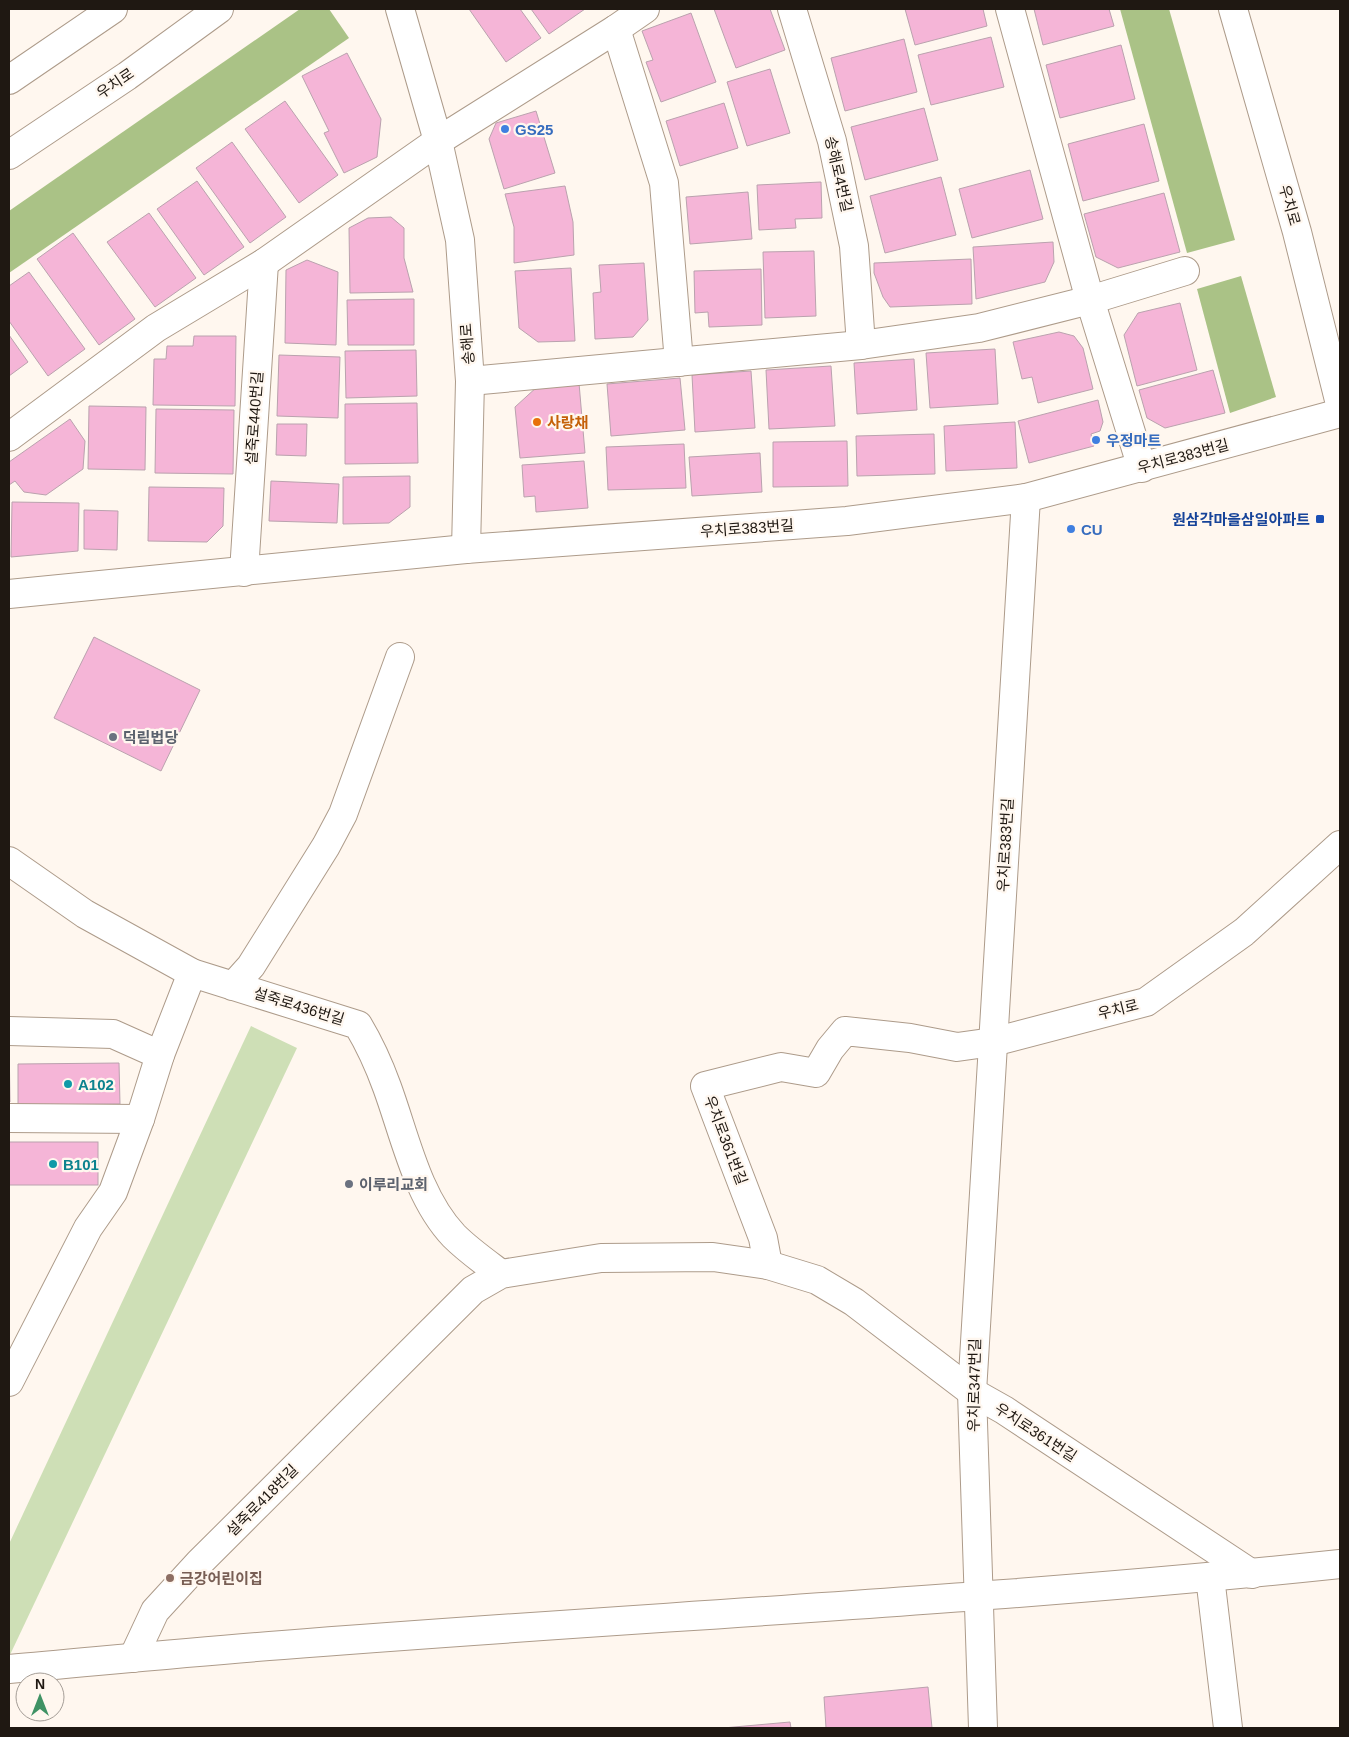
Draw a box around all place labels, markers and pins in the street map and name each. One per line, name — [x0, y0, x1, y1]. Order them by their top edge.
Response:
place label: GS25 — [515, 121, 553, 138]
marker: GS25 — [499, 123, 511, 135]
place label: 사랑채 — [547, 414, 588, 431]
marker: 사랑채 — [531, 416, 543, 428]
place label: 우정마트 — [1106, 432, 1161, 449]
marker: 우정마트 — [1090, 434, 1102, 446]
place label: 원삼각마을삼일아파트 — [1172, 511, 1310, 528]
marker: 원삼각마을삼일아파트 — [1314, 513, 1326, 525]
place label: CU — [1081, 521, 1103, 538]
marker: CU — [1065, 523, 1077, 535]
place label: 덕림법당 — [123, 729, 178, 746]
marker: 덕림법당 — [107, 731, 119, 743]
place label: A102 — [78, 1076, 114, 1093]
marker: A102 — [62, 1078, 74, 1090]
place label: B101 — [63, 1156, 99, 1173]
marker: B101 — [47, 1158, 59, 1170]
place label: 이루리교회 — [359, 1176, 428, 1193]
marker: 이루리교회 — [343, 1178, 355, 1190]
place label: 금강어린이집 — [180, 1570, 263, 1587]
marker: 금강어린이집 — [164, 1572, 176, 1584]

